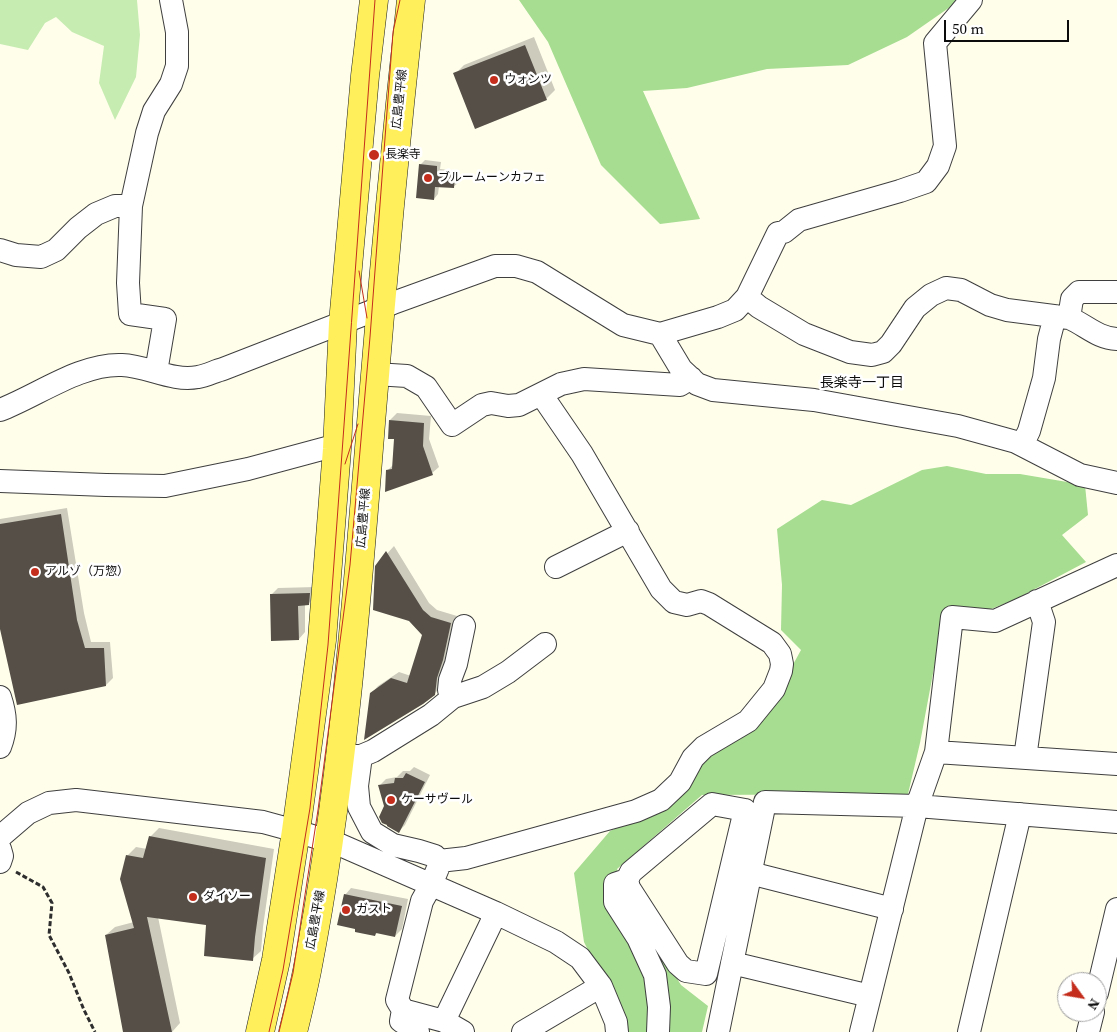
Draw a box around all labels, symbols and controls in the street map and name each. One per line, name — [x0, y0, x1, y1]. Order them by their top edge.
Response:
scale bar — [947, 10, 1072, 42]
text: 50 m — [952, 18, 984, 39]
street label: 広島豊平線 — [390, 68, 410, 130]
place label: ウォンツ — [504, 73, 552, 87]
marker: ウォンツ — [488, 74, 500, 86]
marker: 長楽寺 — [367, 148, 381, 162]
place label: 長楽寺 — [385, 148, 421, 162]
place label: ブルームーンカフェ — [438, 171, 546, 185]
marker: ブルームーンカフェ — [422, 172, 434, 184]
district label: 長楽寺一丁目 — [820, 375, 904, 391]
street label: 広島豊平線 — [354, 487, 374, 549]
place label: アルゾ（万惣） — [45, 565, 129, 579]
marker: アルゾ（万惣） — [29, 566, 41, 578]
place label: ケーサヴール — [401, 793, 473, 807]
marker: ケーサヴール — [385, 794, 397, 806]
street label: 広島豊平線 — [304, 889, 328, 951]
place label: ダイソー — [203, 890, 251, 904]
marker: ダイソー — [187, 891, 199, 903]
place label: ガスト — [356, 903, 392, 917]
marker: ガスト — [340, 904, 352, 916]
north arrow — [1057, 972, 1107, 1022]
text: N — [1083, 995, 1105, 1014]

